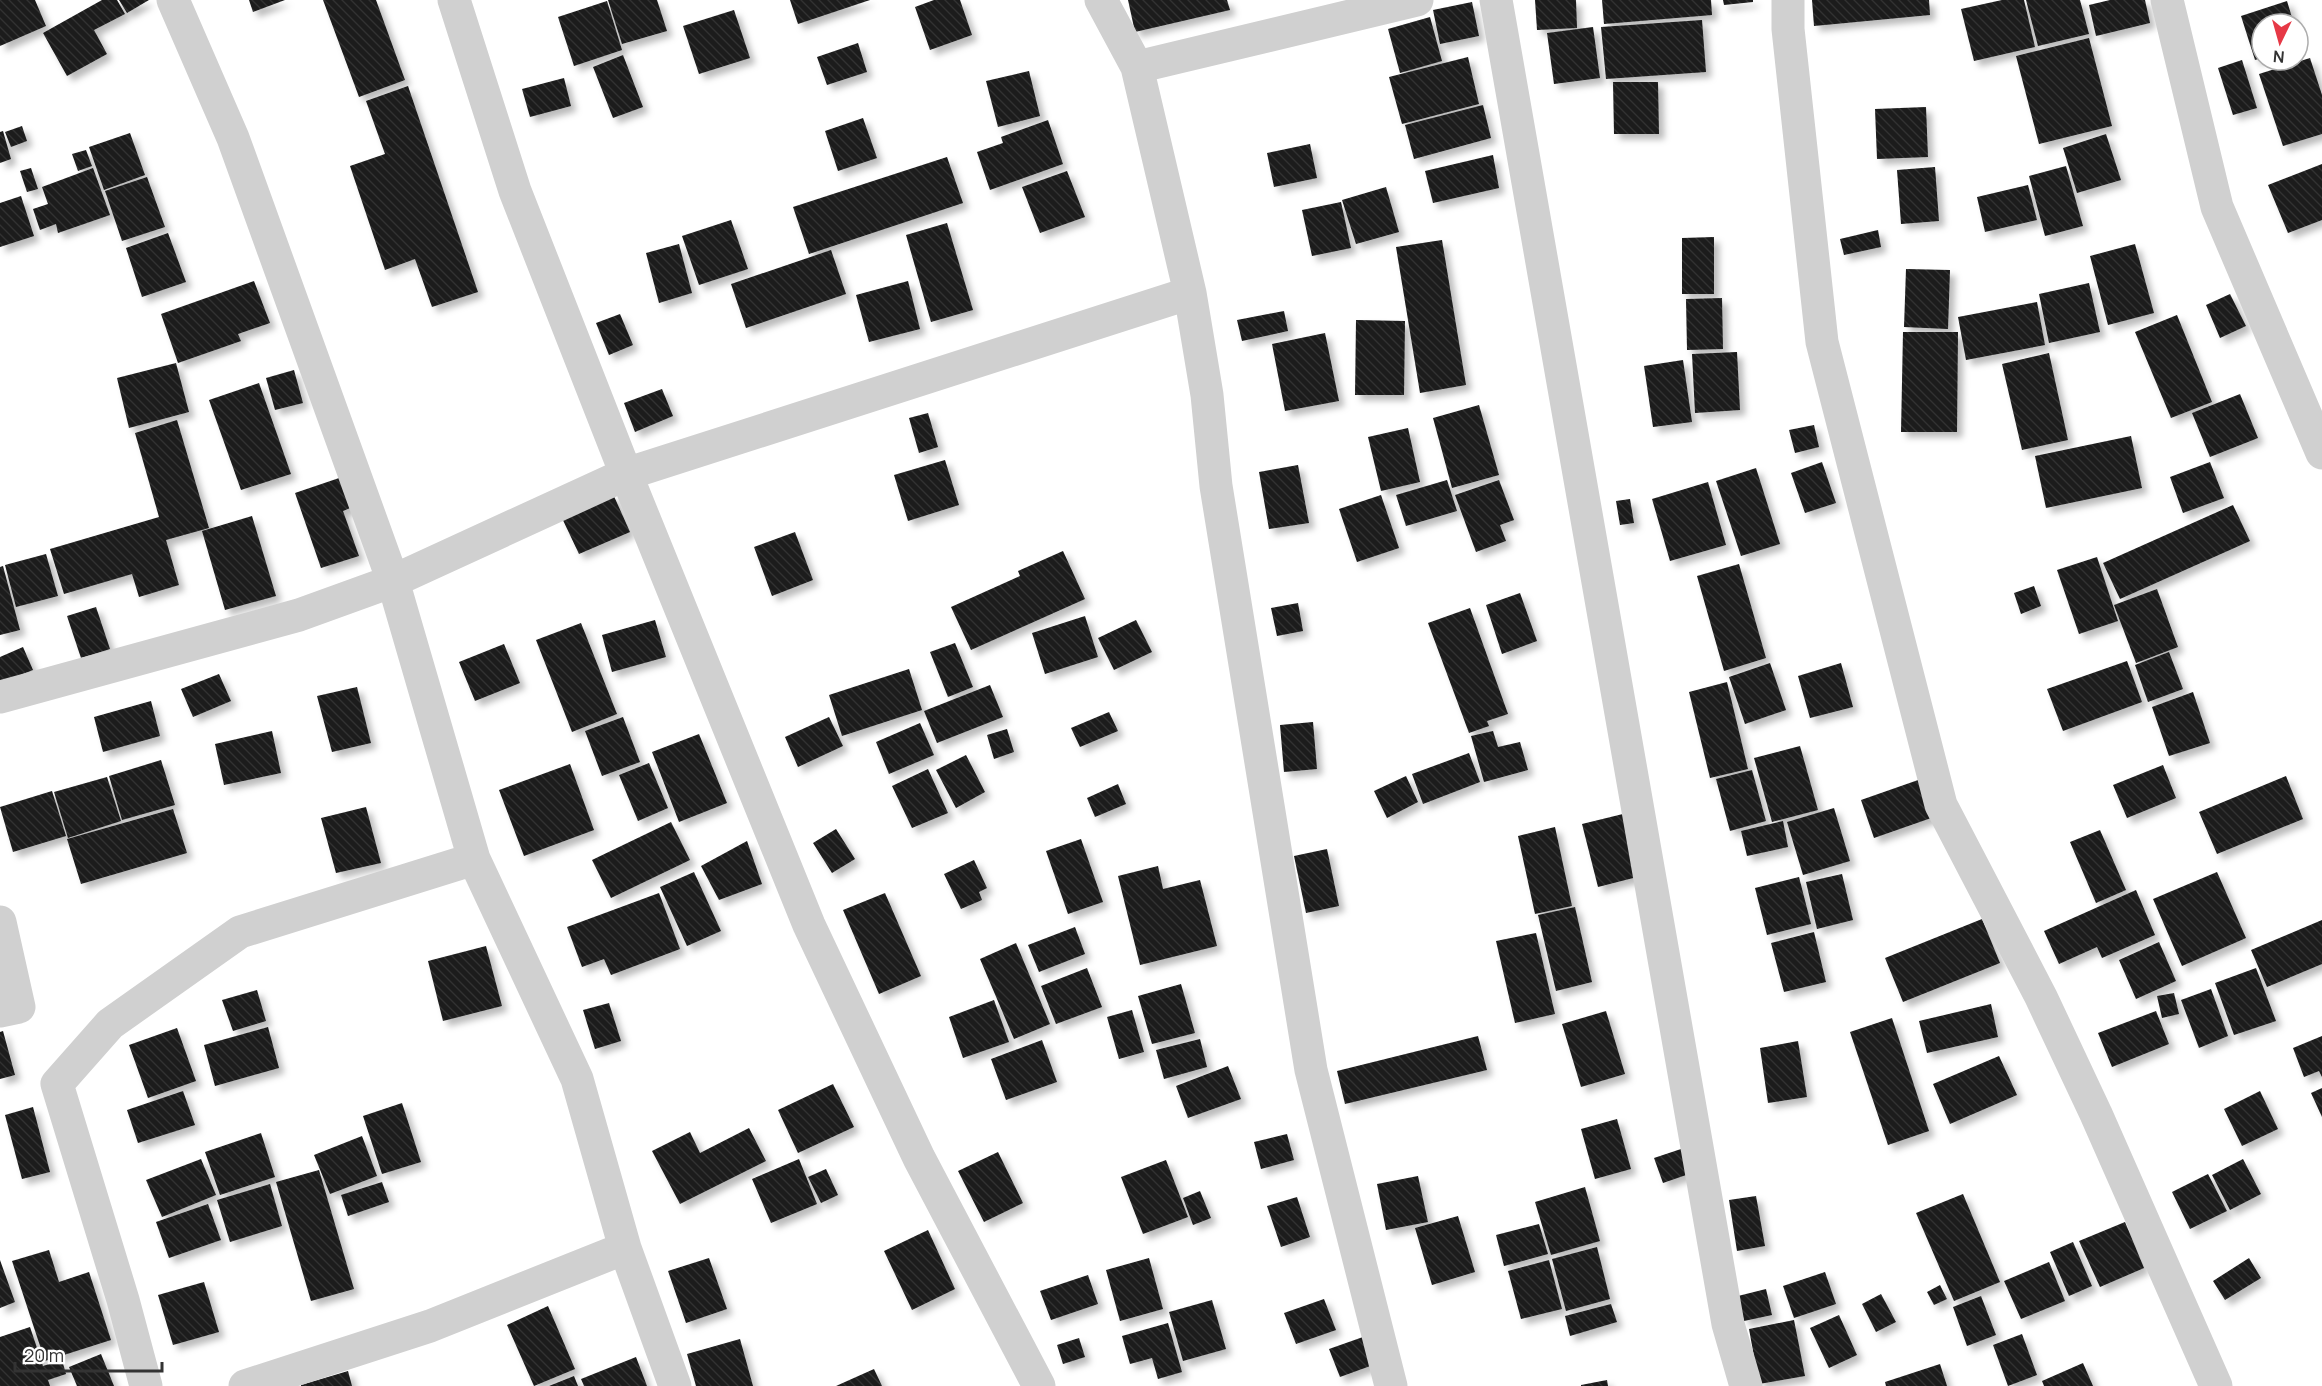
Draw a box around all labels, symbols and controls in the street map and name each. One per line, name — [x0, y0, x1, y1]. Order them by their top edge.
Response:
north arrow — [2250, 12, 2310, 72]
text: N — [2272, 45, 2285, 68]
scale bar — [15, 1335, 162, 1373]
text: 20 m — [24, 1343, 64, 1367]

